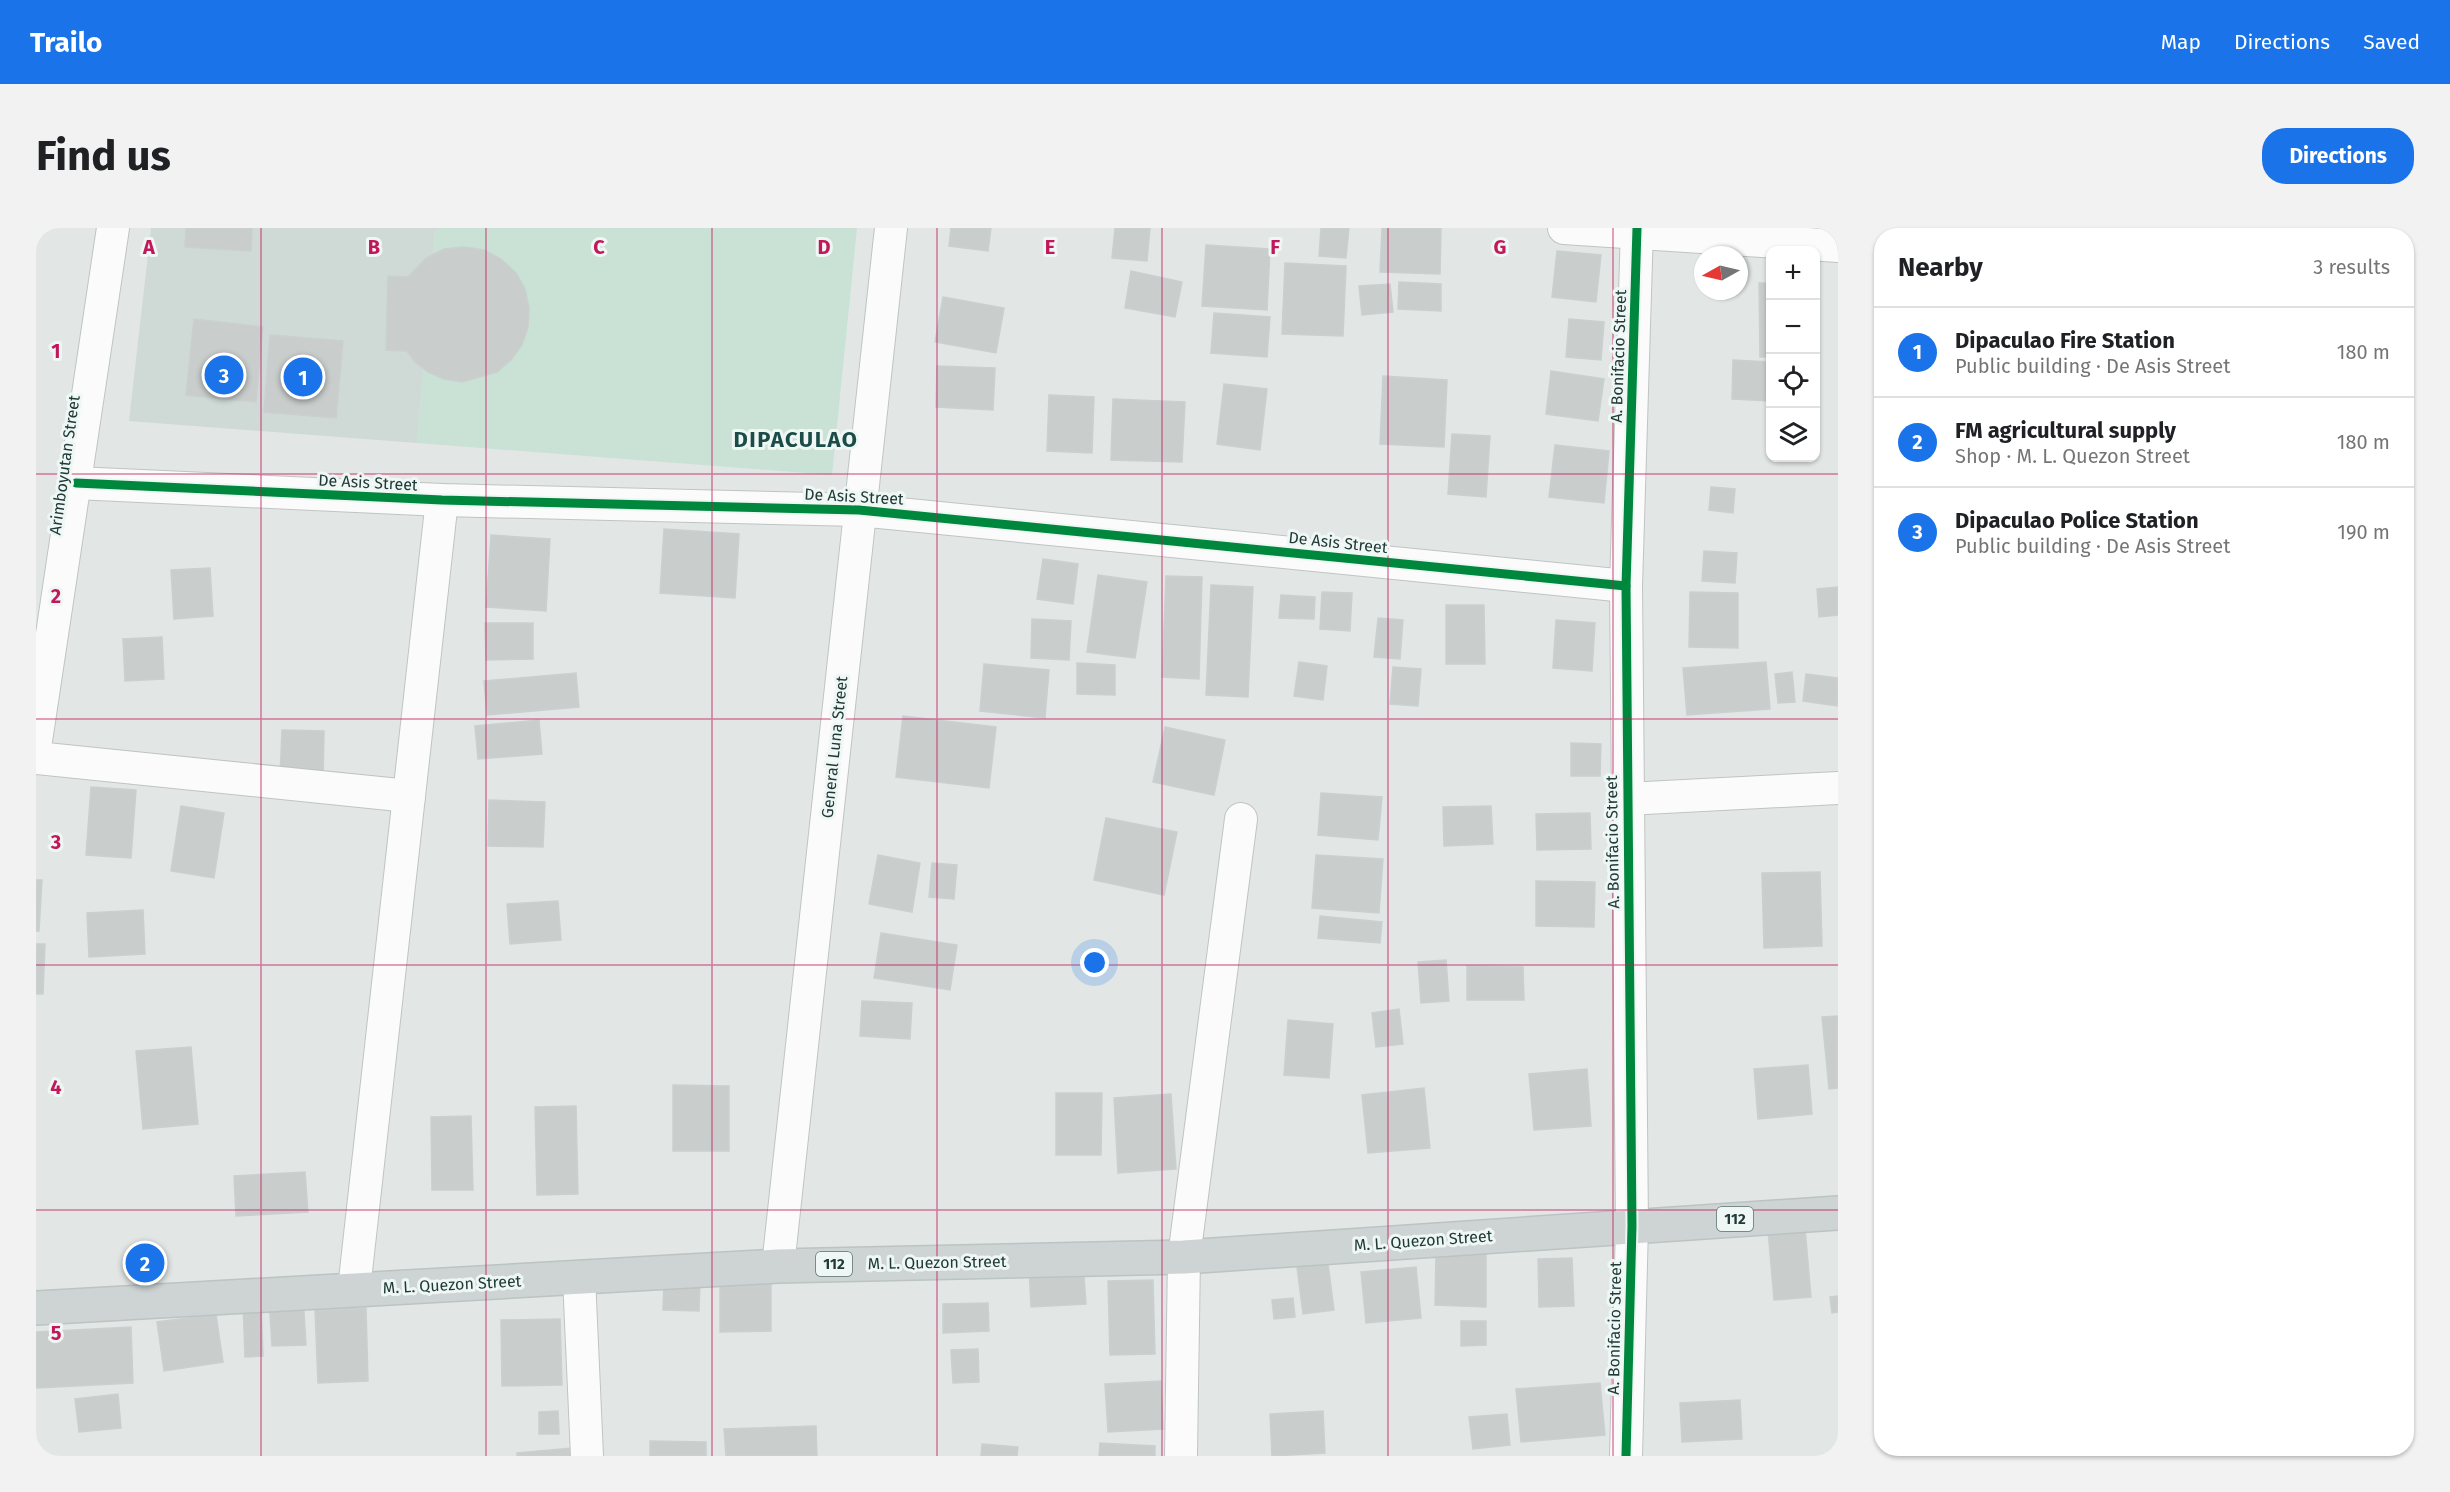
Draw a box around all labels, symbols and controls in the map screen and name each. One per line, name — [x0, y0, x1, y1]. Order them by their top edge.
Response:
text: Trailo — [30, 26, 102, 59]
text: Map — [2161, 29, 2201, 55]
text: Directions — [2234, 29, 2330, 55]
text: Saved — [2363, 29, 2420, 55]
button: Directions — [2262, 128, 2414, 184]
text: Find us — [36, 131, 171, 181]
text: A — [142, 235, 156, 259]
text: B — [368, 235, 380, 259]
text: C — [593, 235, 605, 259]
text: D — [817, 235, 831, 259]
text: E — [1045, 235, 1055, 259]
text: F — [1270, 235, 1280, 259]
text: G — [1494, 235, 1506, 259]
north arrow — [1694, 246, 1748, 300]
map controls — [1766, 246, 1820, 462]
button: + — [1766, 246, 1820, 300]
text: Nearby — [1898, 252, 1983, 283]
text: 3 results — [2313, 255, 2390, 279]
street label: A. Bonifacio Street — [1607, 289, 1630, 423]
button: − — [1766, 300, 1820, 354]
text: Dipaculao Fire Station — [1955, 327, 2175, 354]
text: 1 — [51, 339, 61, 363]
text: 1 — [1913, 340, 1922, 364]
text: 180 m — [2337, 340, 2390, 364]
pin: 3 — [204, 352, 243, 398]
pin: 1 — [284, 354, 322, 400]
button: locate — [1766, 354, 1820, 408]
text: Public building · De Asis Street — [1955, 354, 2230, 378]
street label: Arimboyutan Street — [45, 394, 84, 536]
button: layers — [1766, 408, 1820, 462]
text: FM agricultural supply — [1955, 417, 2176, 444]
district label: DIPACULAO — [734, 426, 858, 453]
text: 2 — [1912, 430, 1923, 454]
text: 180 m — [2337, 430, 2390, 454]
text: Shop · M. L. Quezon Street — [1955, 444, 2190, 468]
street label: De Asis Street — [318, 470, 418, 495]
street label: De Asis Street — [804, 484, 904, 509]
text: Dipaculao Police Station — [1955, 507, 2199, 534]
text: 3 — [1912, 520, 1923, 544]
text: 190 m — [2337, 520, 2390, 544]
street label: De Asis Street — [1287, 528, 1389, 557]
text: Public building · De Asis Street — [1955, 534, 2230, 558]
text: 2 — [51, 584, 61, 608]
street label: General Luna Street — [818, 675, 851, 819]
street label: A. Bonifacio Street — [1602, 775, 1623, 909]
text: 3 — [50, 830, 61, 854]
your location — [1080, 948, 1109, 977]
text: 4 — [50, 1075, 62, 1099]
road number: 112 — [1717, 1207, 1753, 1231]
street label: M. L. Quezon Street — [1353, 1226, 1493, 1255]
pin: 2 — [126, 1240, 164, 1286]
road number: 112 — [816, 1252, 852, 1276]
street label: M. L. Quezon Street — [867, 1252, 1007, 1273]
street label: A. Bonifacio Street — [1604, 1261, 1625, 1395]
street label: M. L. Quezon Street — [382, 1271, 522, 1298]
text: 5 — [51, 1321, 62, 1345]

